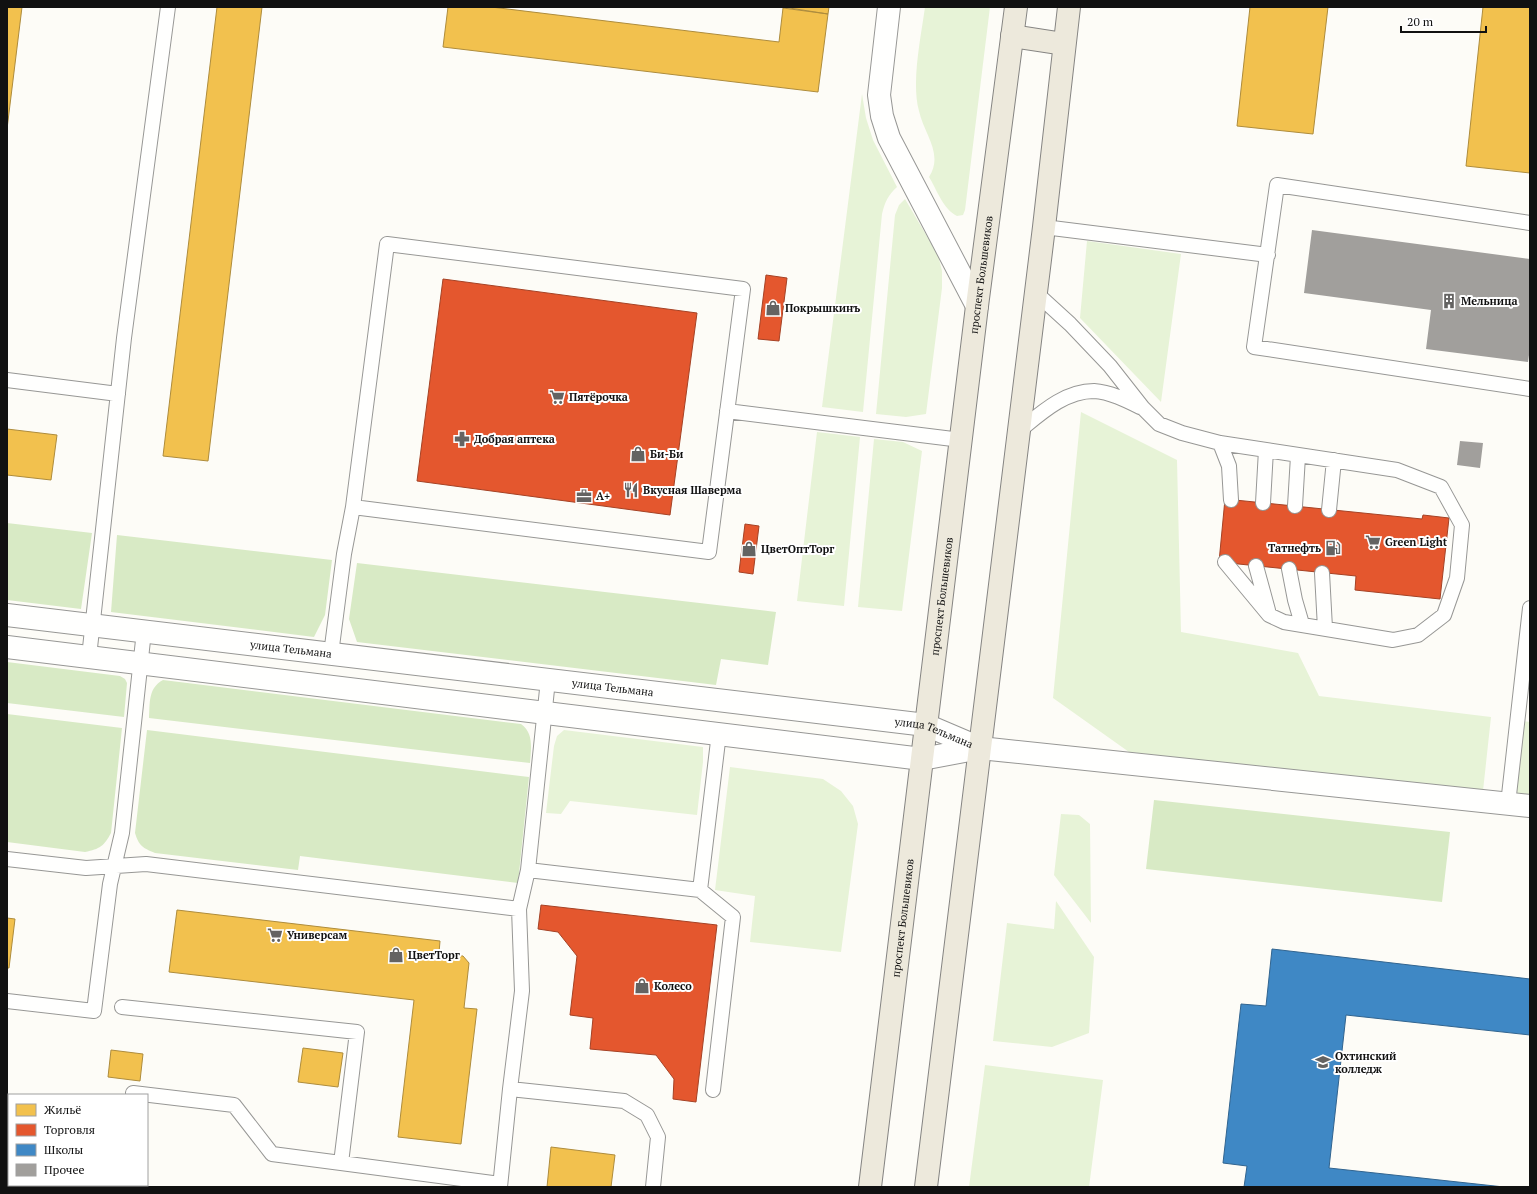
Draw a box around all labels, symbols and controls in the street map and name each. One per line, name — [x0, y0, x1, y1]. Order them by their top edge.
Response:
scale bar — [1401, 8, 1486, 34]
text: 20 m — [1407, 14, 1434, 29]
street label: проспект Большевиков — [967, 215, 996, 335]
building icon: Мельница — [1440, 292, 1458, 310]
place label: Мельница — [1461, 294, 1518, 308]
shop icon: Покрышкинъ — [764, 299, 782, 317]
place label: Покрышкинъ — [785, 301, 860, 315]
supermarket icon: Пятёрочка — [548, 388, 566, 406]
place label: Пятёрочка — [569, 390, 628, 404]
pharmacy icon: Добрая аптека — [453, 430, 471, 448]
place label: Добрая аптека — [474, 432, 555, 446]
shop icon: Би-Би — [629, 445, 647, 463]
place label: Би-Би — [650, 447, 684, 461]
restaurant icon: Вкусная Шаверма — [622, 481, 640, 499]
place label: Вкусная Шаверма — [643, 483, 742, 497]
office icon: А+ — [575, 487, 593, 505]
place label: А+ — [596, 489, 610, 503]
supermarket icon: Green Light — [1364, 533, 1382, 551]
place label: Green Light — [1385, 535, 1448, 549]
street label: проспект Большевиков — [928, 536, 956, 656]
fuel station icon: Татнефть — [1324, 539, 1342, 557]
shop icon: ЦветОптТорг — [740, 540, 758, 558]
place label: Татнефть — [1268, 541, 1321, 555]
place label: ЦветОптТорг — [761, 542, 835, 556]
street label: улица Тельмана — [248, 637, 333, 661]
street label: улица Тельмана — [570, 676, 655, 699]
street label: улица Тельмана — [893, 714, 976, 751]
street label: проспект Большевиков — [889, 858, 917, 978]
supermarket icon: Универсам — [266, 926, 284, 944]
place label: Универсам — [287, 928, 348, 942]
shop icon: ЦветТорг — [387, 946, 405, 964]
place label: ЦветТорг — [408, 948, 461, 962]
shop icon: Колесо — [633, 977, 651, 995]
place label: Колесо — [654, 979, 692, 993]
place label: Охтинский колледж — [1335, 1049, 1397, 1076]
school or university icon: Охтинский колледж — [1314, 1053, 1332, 1071]
legend — [8, 1094, 148, 1186]
text: Жильё — [44, 1102, 81, 1117]
text: Торговля — [44, 1122, 95, 1137]
text: Школы — [44, 1142, 83, 1157]
text: Прочее — [44, 1162, 85, 1177]

